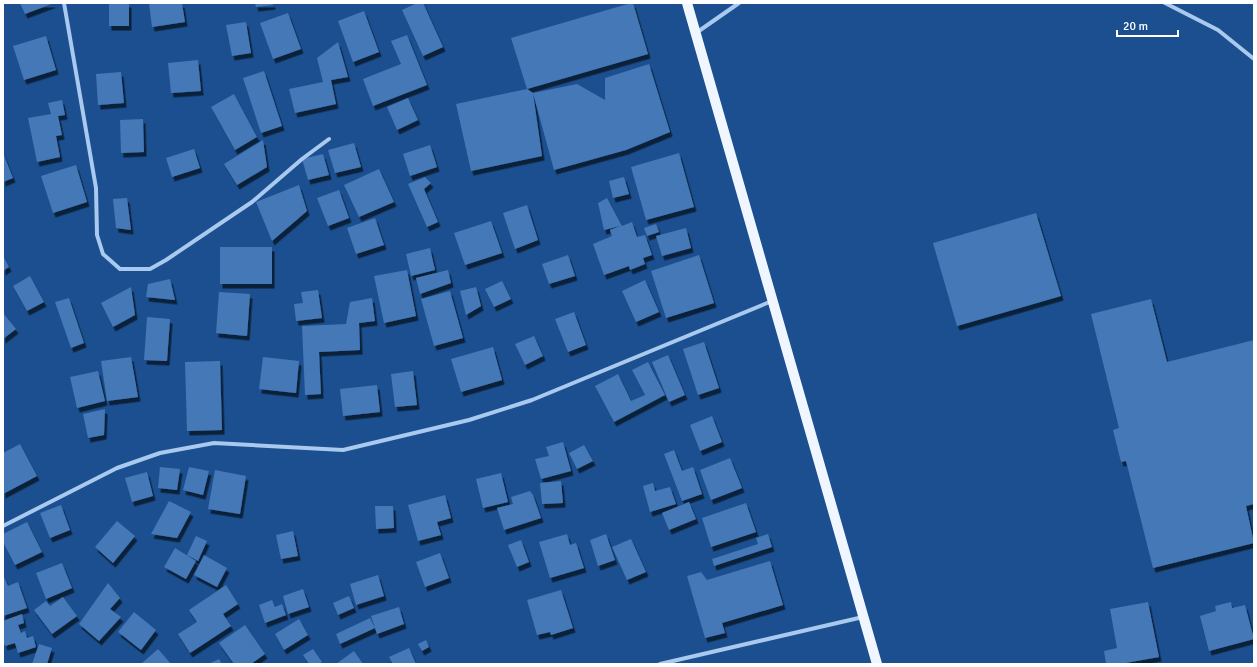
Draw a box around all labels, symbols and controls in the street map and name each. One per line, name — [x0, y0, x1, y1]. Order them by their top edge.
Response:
scale bar — [1117, 12, 1178, 38]
text: 20 m — [1123, 19, 1148, 34]

